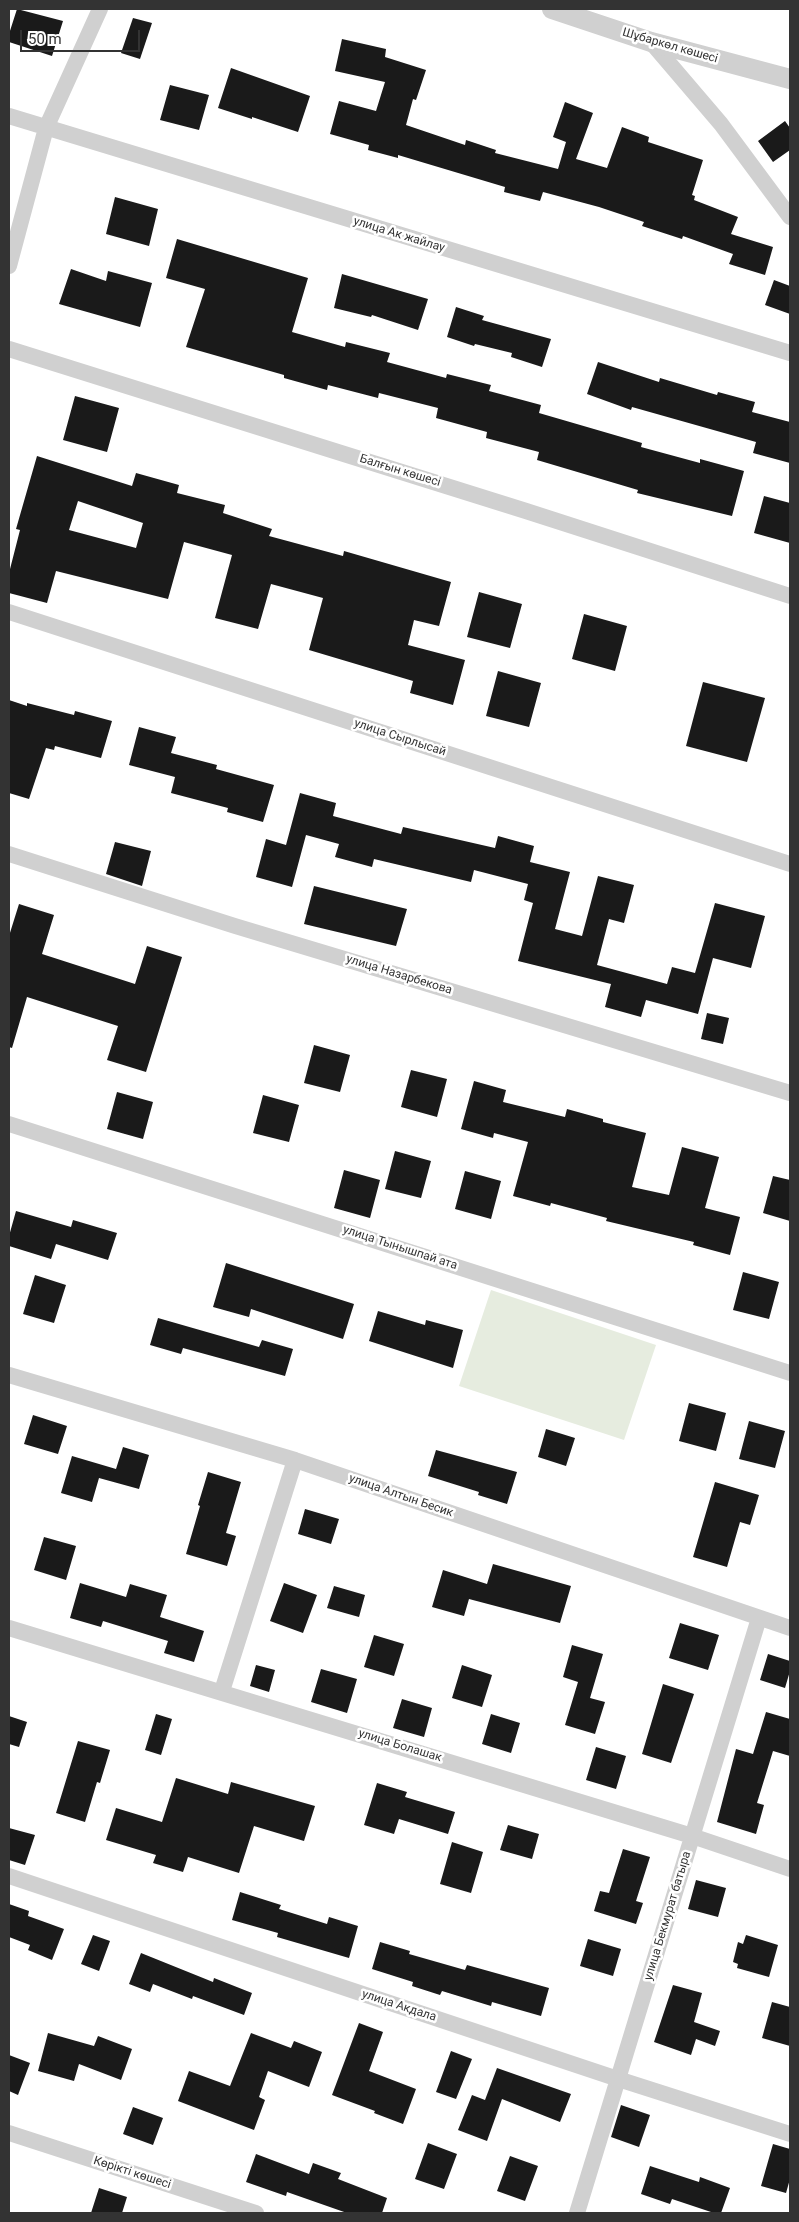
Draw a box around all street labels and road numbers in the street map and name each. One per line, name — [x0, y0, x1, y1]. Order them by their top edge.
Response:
street label: Шұбаркөл көшесі — [621, 25, 719, 67]
street label: улица Ак жайлау — [352, 214, 446, 256]
street label: Балғын көшесі — [358, 452, 442, 490]
street label: улица Сырлысай — [352, 716, 448, 760]
street label: улица Назарбекова — [344, 952, 454, 998]
street label: улица Тынышпай ата — [341, 1223, 459, 1273]
street label: улица Алтын Бесик — [347, 1471, 455, 1521]
street label: улица Болашак — [357, 1726, 443, 1766]
street label: улица Бекмурат батыра — [641, 1850, 695, 1982]
street label: улица Акдала — [360, 1987, 438, 2025]
street label: Көрікті көшесі — [91, 2154, 173, 2192]

